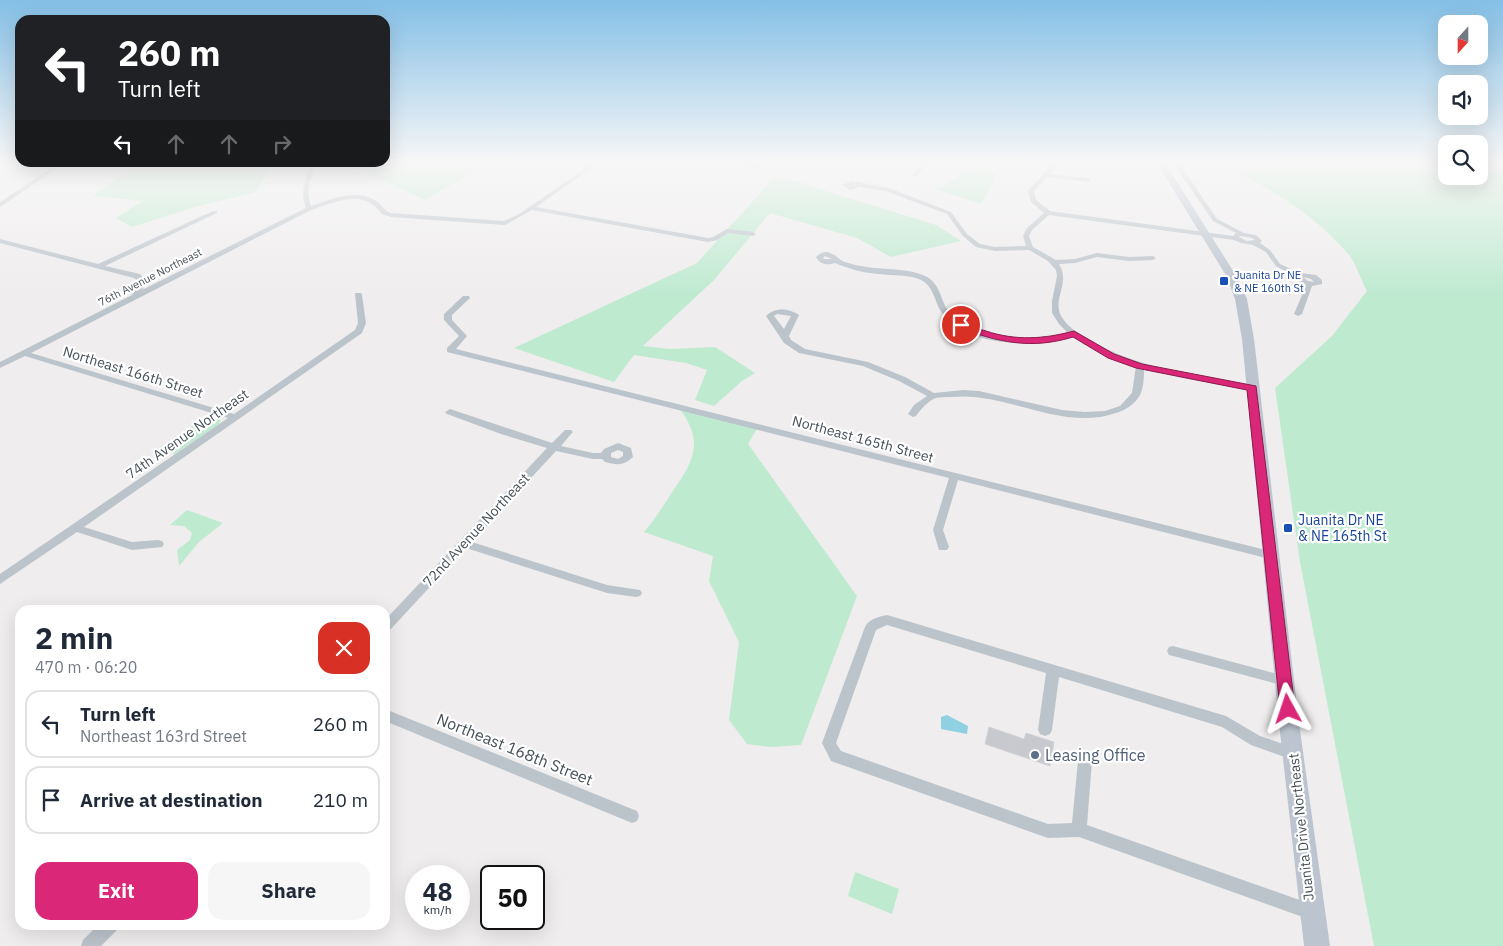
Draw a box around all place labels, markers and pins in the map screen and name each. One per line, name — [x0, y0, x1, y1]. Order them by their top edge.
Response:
place label: Juanita Dr NE & NE 160th St — [1234, 268, 1304, 295]
marker: Juanita Dr NE & NE 160th St — [1218, 275, 1230, 287]
pin — [940, 304, 982, 346]
place label: Juanita Dr NE & NE 165th St — [1298, 511, 1387, 545]
marker: Juanita Dr NE & NE 165th St — [1282, 522, 1294, 534]
place label: Leasing Office — [1045, 745, 1146, 765]
marker: Leasing Office — [1029, 749, 1041, 761]

